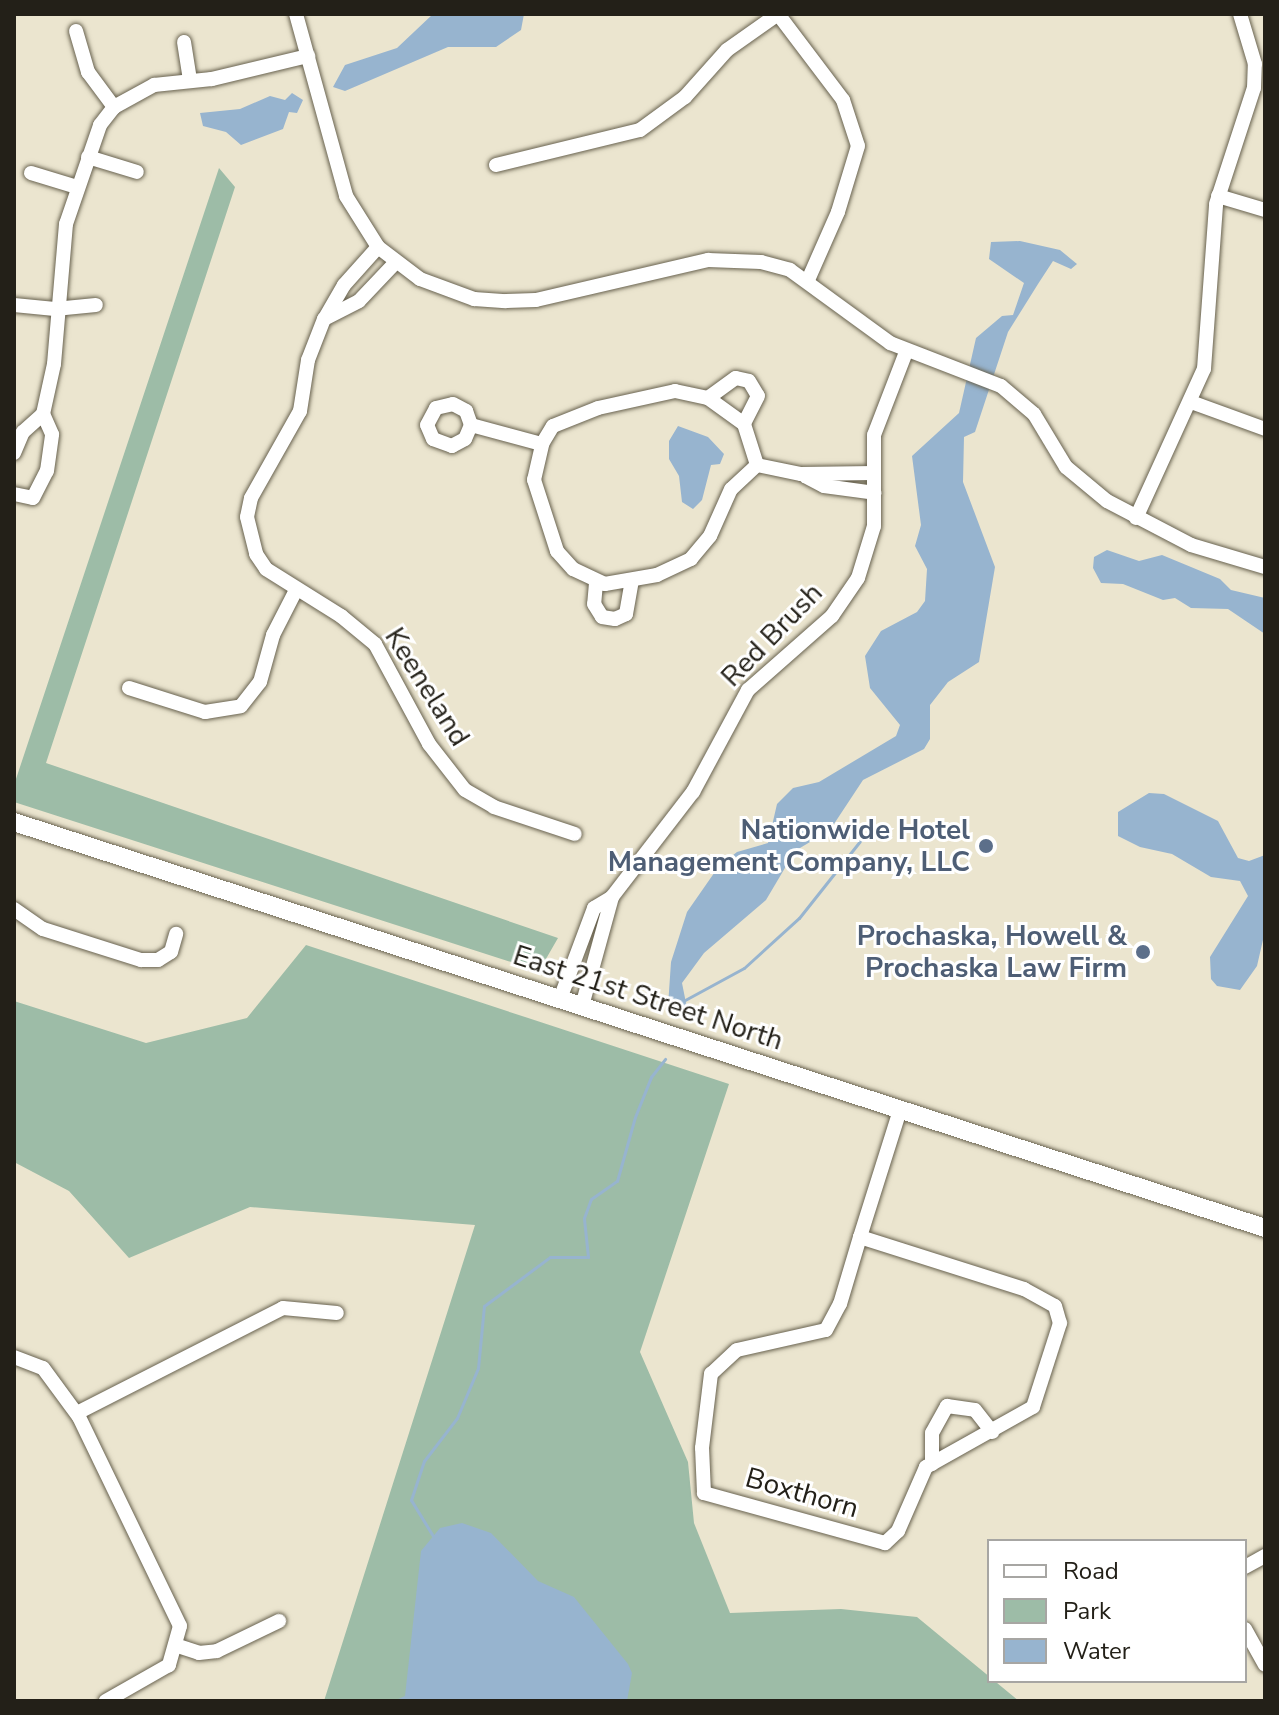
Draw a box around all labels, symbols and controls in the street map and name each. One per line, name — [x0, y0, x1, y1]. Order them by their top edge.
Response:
street label: Red Brush — [714, 576, 830, 694]
street label: Keeneland — [377, 622, 477, 752]
place label: Nationwide Hotel Management Company, LLC — [608, 813, 970, 879]
marker: Nationwide Hotel Management Company, LLC — [977, 837, 995, 855]
place label: Prochaska, Howell & Prochaska Law Firm — [857, 919, 1127, 985]
street label: East 21st Street North — [509, 939, 787, 1057]
marker: Prochaska, Howell & Prochaska Law Firm — [1134, 943, 1152, 961]
street label: Boxthorn — [742, 1461, 862, 1525]
legend — [987, 1539, 1247, 1683]
text: Road — [1063, 1555, 1119, 1587]
text: Park — [1063, 1595, 1111, 1627]
text: Water — [1063, 1635, 1130, 1667]

